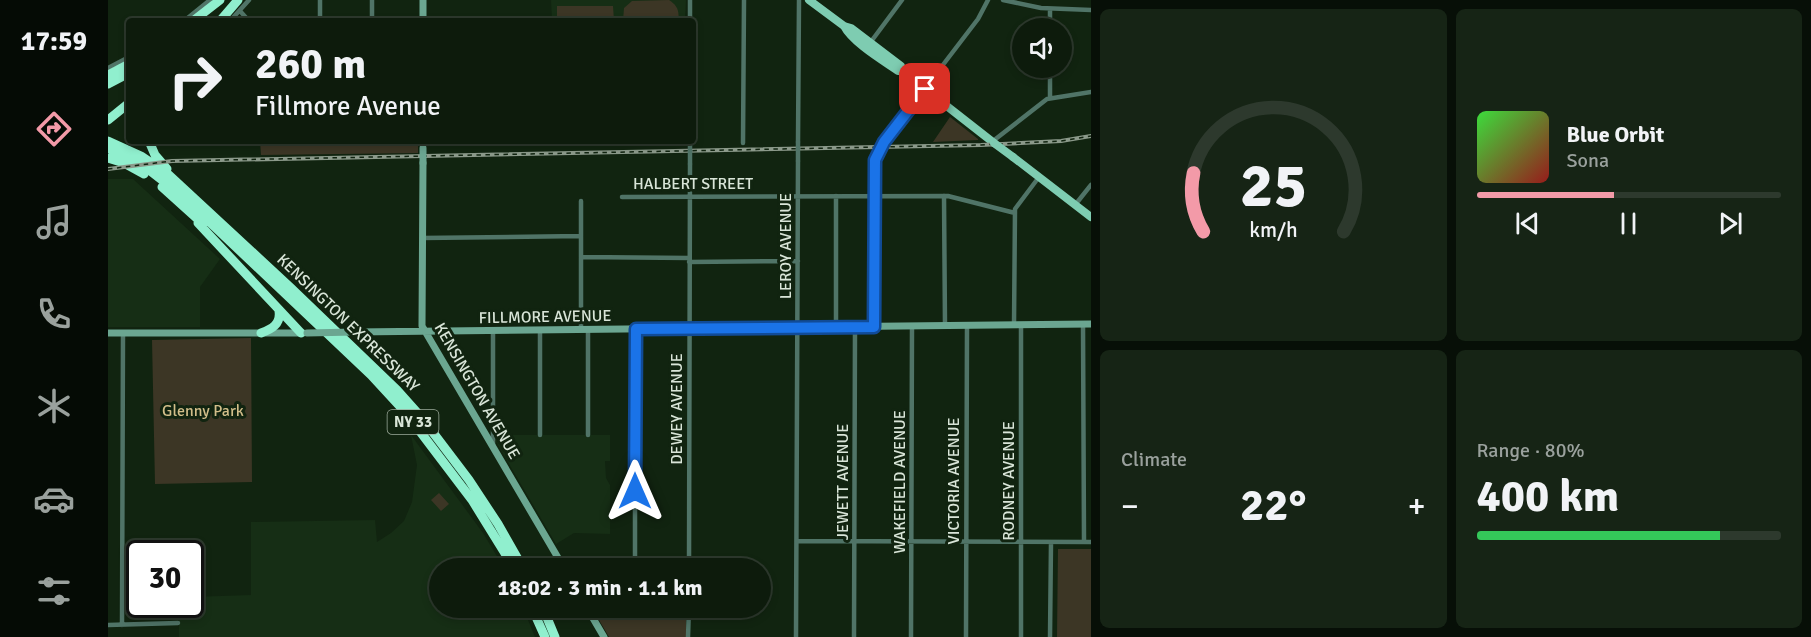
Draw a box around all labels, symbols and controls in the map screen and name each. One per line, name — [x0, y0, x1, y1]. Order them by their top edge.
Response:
map controls — [1012, 18, 1072, 78]
button: sound — [1012, 18, 1072, 78]
text: 17:59 — [21, 25, 87, 58]
text: 260 m — [255, 39, 366, 90]
icon: right — [156, 42, 234, 120]
pin — [899, 63, 950, 114]
icon: arrive — [908, 72, 941, 105]
text: Fillmore Avenue — [255, 90, 441, 123]
icon: directions — [33, 108, 75, 150]
text: Blue Orbit — [1567, 121, 1664, 148]
text: 25 — [1240, 147, 1307, 224]
text: Sona — [1567, 148, 1609, 173]
street label: HALBERT STREET — [633, 174, 753, 194]
street label: LEROY AVENUE — [776, 193, 796, 299]
icon: music — [33, 201, 75, 243]
icon: previous — [1511, 207, 1544, 240]
icon: pause — [1612, 207, 1645, 240]
icon: next — [1714, 207, 1747, 240]
text: km/h — [1249, 218, 1298, 244]
street label: KENSINGTON EXPRESSWAY — [273, 250, 423, 396]
icon: phone — [33, 293, 75, 335]
street label: FILLMORE AVENUE — [478, 306, 612, 328]
street label: KENSINGTON AVENUE — [430, 319, 524, 463]
street label: DEWEY AVENUE — [667, 353, 687, 465]
icon: climate — [33, 385, 75, 427]
park label: Glenny Park — [162, 401, 244, 421]
road number: NY 33 — [388, 410, 438, 434]
street label: WAKEFIELD AVENUE — [890, 410, 910, 554]
street label: VICTORIA AVENUE — [944, 418, 964, 544]
street label: RODNEY AVENUE — [999, 421, 1019, 541]
street label: JEWETT AVENUE — [833, 424, 853, 540]
text: Range · 80% — [1477, 438, 1585, 463]
text: Climate — [1121, 447, 1187, 472]
position arrow — [603, 459, 667, 523]
text: 400 km — [1477, 469, 1619, 524]
icon: car — [33, 478, 75, 520]
text: 22° — [1240, 478, 1307, 533]
text: − — [1121, 486, 1139, 527]
text: + — [1408, 486, 1425, 527]
speed limit sign: 30 — [126, 540, 204, 618]
icon: filters — [33, 570, 75, 612]
text: 18:02 · 3 min · 1.1 km — [497, 574, 703, 601]

